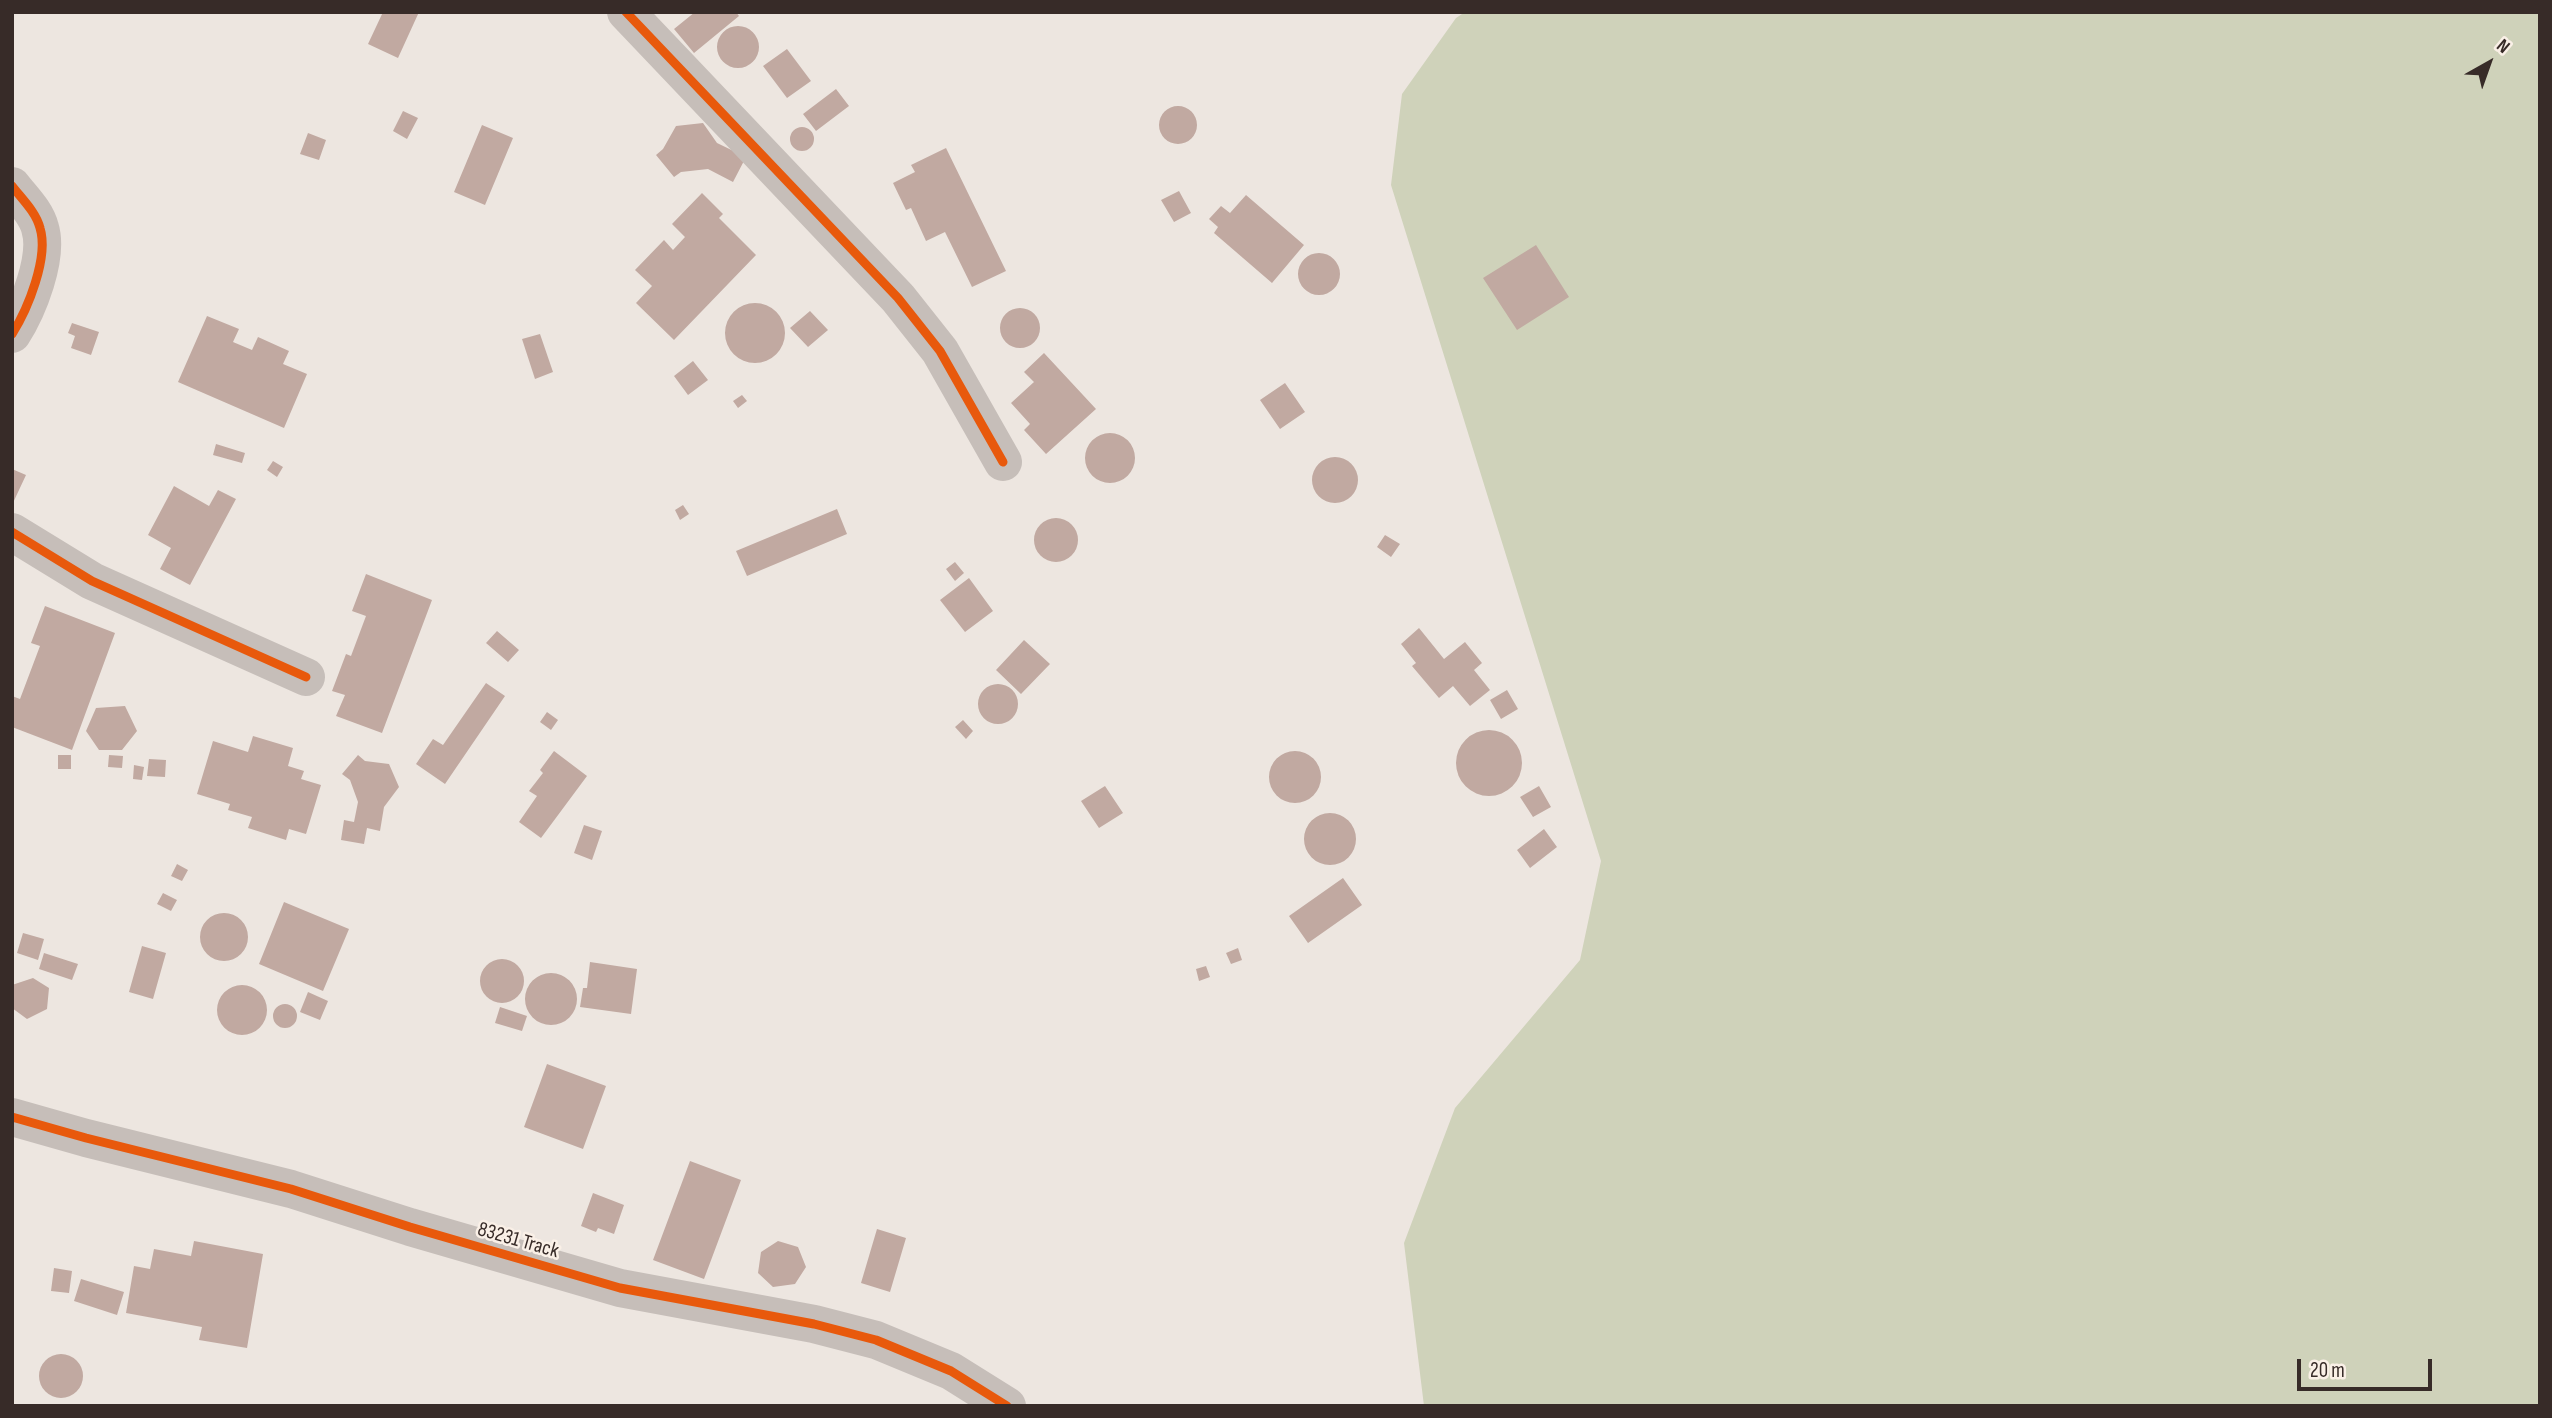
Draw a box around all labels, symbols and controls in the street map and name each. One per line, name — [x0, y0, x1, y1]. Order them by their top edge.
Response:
north arrow — [2454, 28, 2524, 98]
text: N — [2492, 34, 2514, 59]
street label: 83231 Track — [474, 1217, 562, 1265]
scale bar — [2300, 1344, 2435, 1388]
text: 20 m — [2310, 1358, 2345, 1383]

